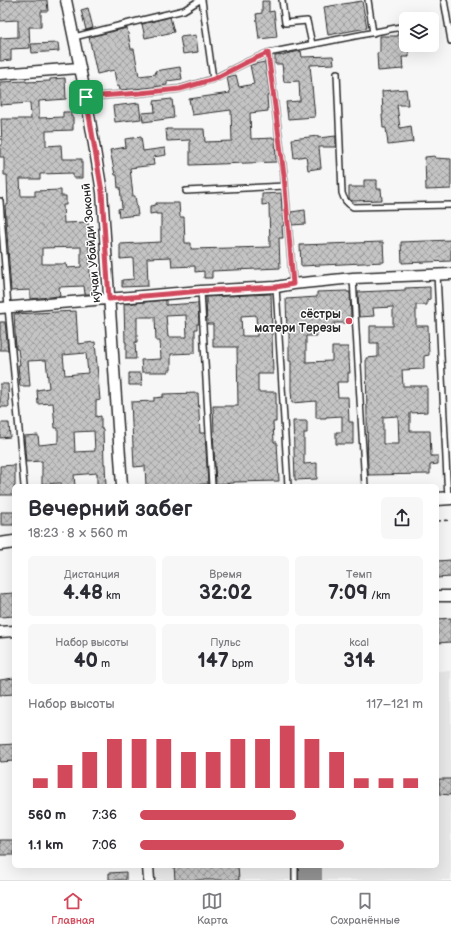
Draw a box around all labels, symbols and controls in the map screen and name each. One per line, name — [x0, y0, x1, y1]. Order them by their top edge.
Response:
map controls — [399, 12, 439, 52]
button: layers — [399, 12, 439, 52]
pin — [69, 80, 103, 114]
icon: arrive — [75, 86, 97, 108]
street label: кӯчаи Убайди Зоконӣ — [79, 182, 104, 303]
place label: сёстры матери Терезы — [254, 307, 341, 336]
marker: сёстры матери Терезы — [344, 316, 354, 326]
text: Вечерний забег — [28, 496, 192, 523]
button: share — [381, 497, 423, 539]
text: 18:23 · 8 × 560 m — [28, 525, 128, 541]
text: Дистанция — [64, 568, 120, 581]
text: Время — [209, 568, 242, 581]
text: Темп — [346, 568, 372, 581]
text: 4.48 — [63, 581, 103, 605]
text: 32:02 — [199, 581, 252, 605]
text: 7:09 — [328, 581, 368, 605]
text: km — [103, 589, 121, 602]
text: /km — [368, 589, 390, 602]
text: Набор высоты — [55, 636, 128, 649]
text: Пульс — [210, 636, 241, 649]
text: kcal — [349, 636, 369, 649]
text: 40 — [74, 649, 98, 673]
text: 147 — [198, 649, 229, 673]
text: 314 — [343, 649, 375, 673]
text: m — [98, 657, 110, 670]
text: bpm — [229, 657, 253, 670]
text: Набор высоты — [28, 696, 115, 712]
text: 117–121 m — [366, 696, 423, 712]
text: 560 m — [28, 807, 66, 823]
text: 7:36 — [92, 807, 117, 823]
text: 1.1 km — [28, 837, 63, 853]
text: 7:06 — [92, 837, 117, 853]
tab: Главная — [51, 890, 95, 927]
tab: Карта — [197, 890, 228, 927]
tab: Сохранённые — [330, 890, 400, 927]

